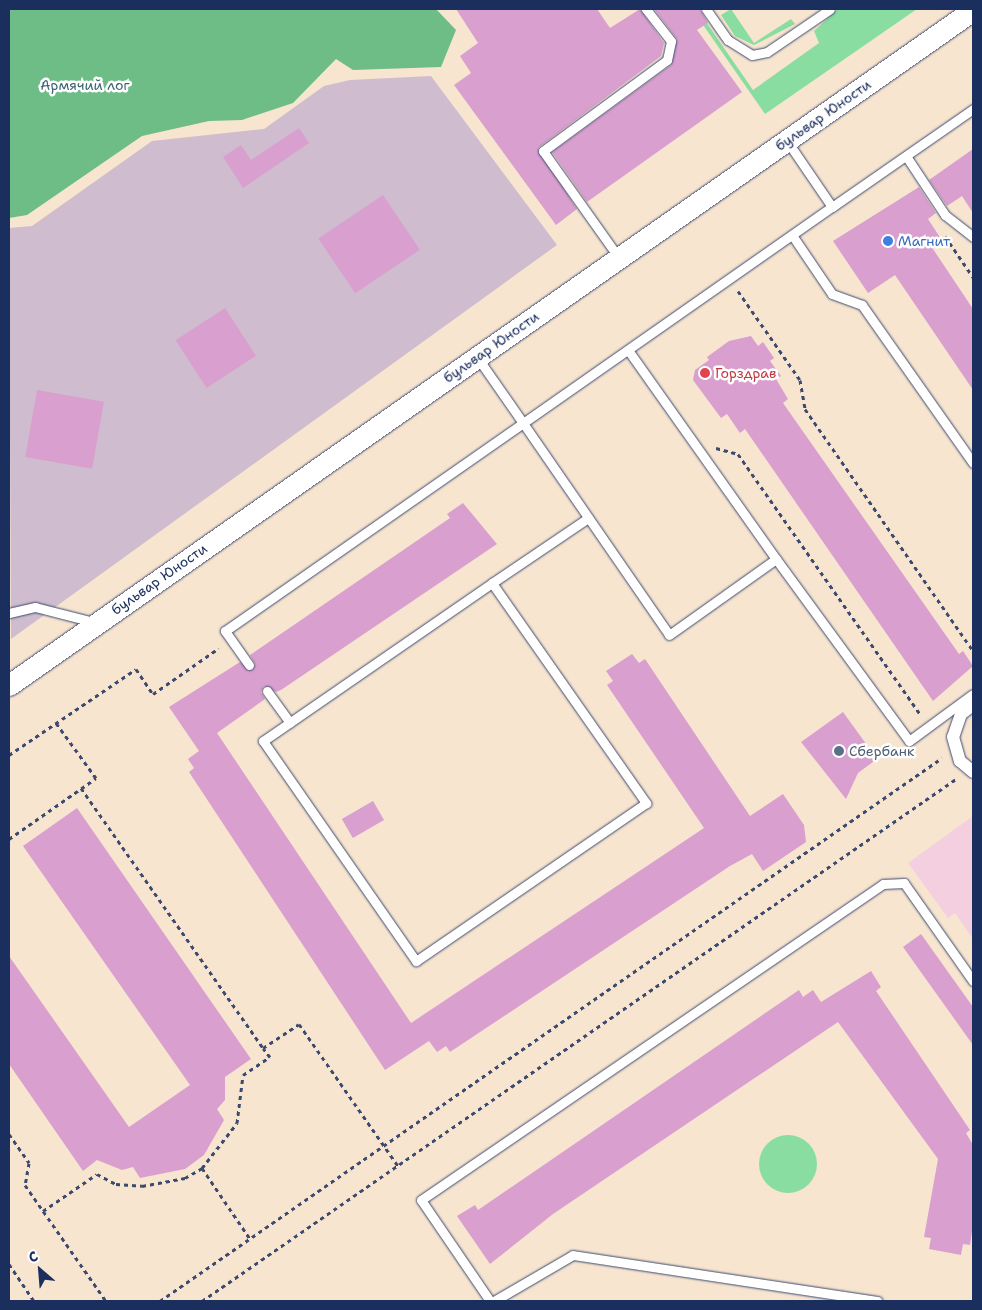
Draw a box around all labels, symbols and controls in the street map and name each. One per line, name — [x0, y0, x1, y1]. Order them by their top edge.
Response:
street label: бульвар Юности — [772, 76, 874, 154]
park label: Армячий лог — [40, 77, 130, 93]
place label: Магнит — [898, 233, 950, 249]
marker: Магнит — [882, 235, 894, 247]
street label: бульвар Юности — [440, 308, 542, 386]
place label: Горздрав — [715, 365, 776, 381]
marker: Горздрав — [699, 367, 711, 379]
street label: бульвар Юности — [108, 540, 210, 618]
place label: Сбербанк — [849, 743, 914, 759]
marker: Сбербанк — [833, 745, 845, 757]
north arrow — [15, 1245, 65, 1295]
text: С — [25, 1247, 41, 1267]

